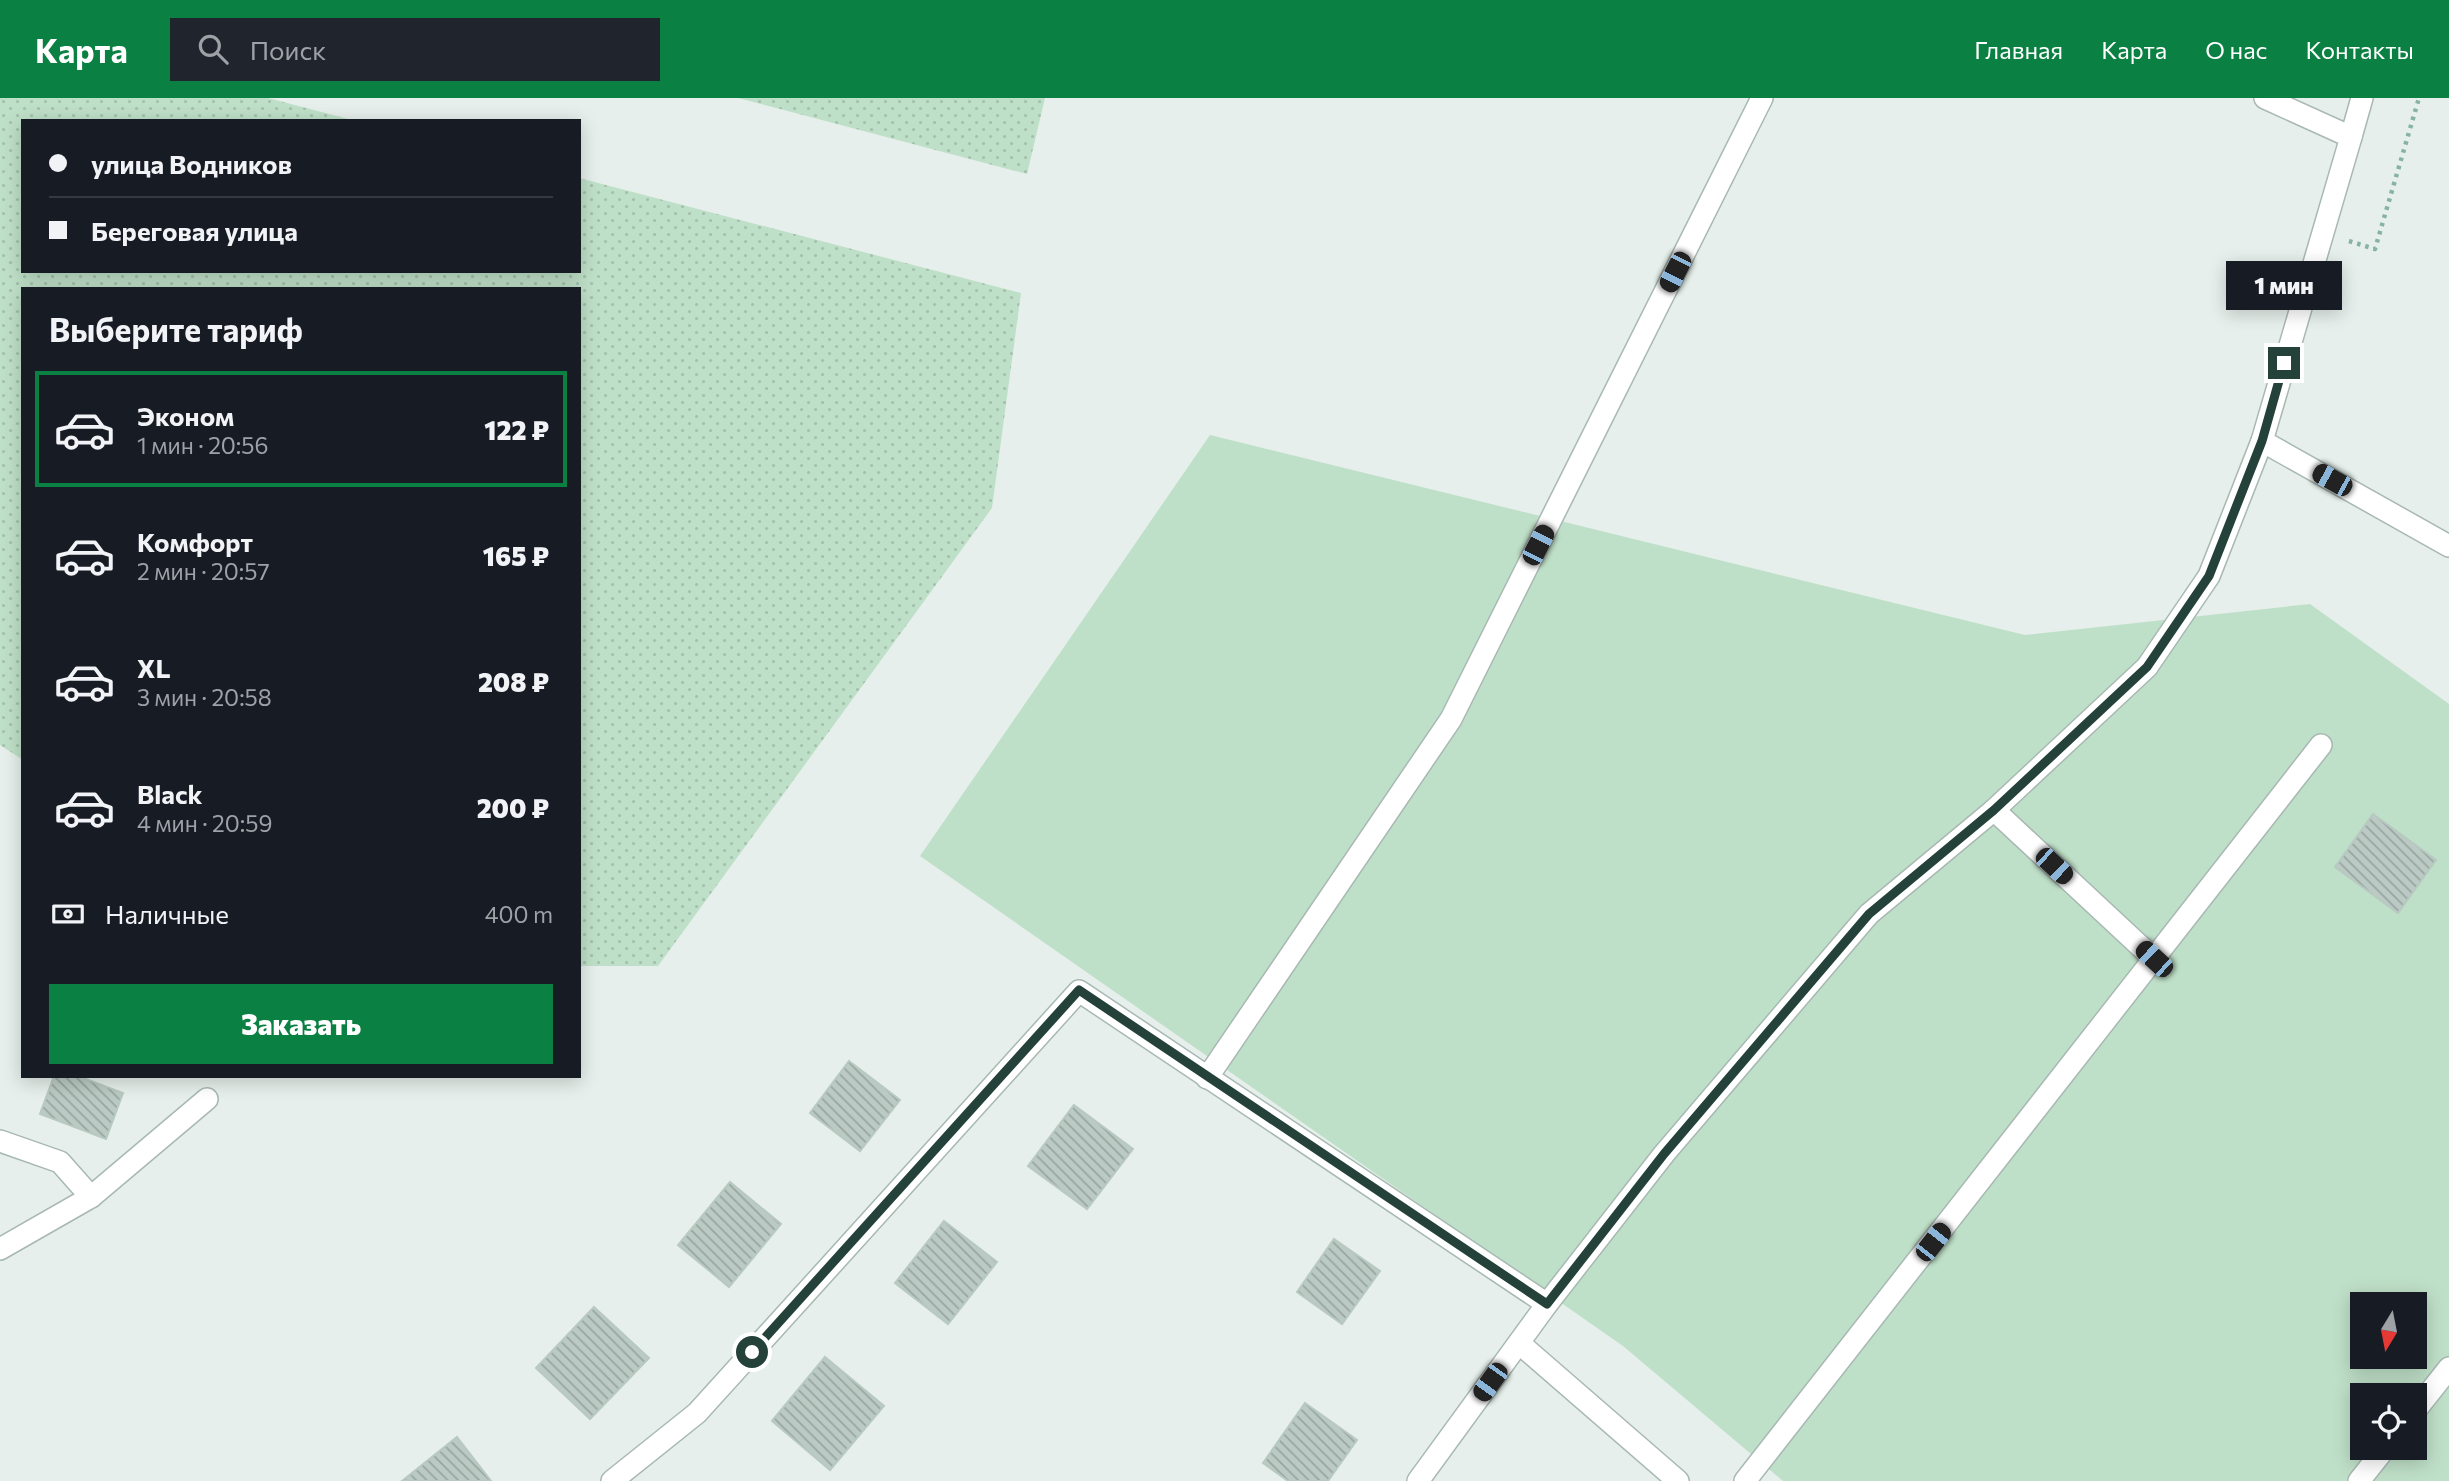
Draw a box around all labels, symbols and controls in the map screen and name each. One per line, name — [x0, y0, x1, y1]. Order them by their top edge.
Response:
search box — [170, 18, 660, 81]
text: Карта — [35, 29, 128, 70]
icon: search — [194, 30, 232, 68]
text: Поиск — [250, 34, 326, 65]
text: Главная — [1974, 35, 2063, 64]
text: Карта — [2101, 35, 2167, 64]
text: О нас — [2205, 35, 2267, 64]
text: Контакты — [2305, 35, 2414, 64]
text: улица Водников — [91, 148, 292, 179]
text: Береговая улица — [91, 215, 298, 246]
car — [1657, 249, 1694, 295]
callout: 1 мин — [2226, 261, 2342, 310]
text: 1 мин — [2254, 271, 2314, 299]
text: Выберите тариф — [49, 309, 303, 349]
route end — [2268, 347, 2300, 379]
icon: car — [53, 398, 116, 461]
text: Эконом — [137, 400, 234, 431]
text: 122 ₽ — [484, 414, 549, 445]
text: 1 мин · 20:56 — [137, 431, 268, 459]
car — [2309, 461, 2356, 499]
car — [1520, 522, 1557, 568]
icon: car — [53, 524, 116, 587]
text: Комфорт — [137, 526, 253, 557]
text: 165 ₽ — [483, 540, 549, 571]
text: 2 мин · 20:57 — [137, 557, 270, 585]
icon: car — [53, 650, 116, 713]
text: XL — [137, 652, 171, 683]
text: 208 ₽ — [478, 666, 549, 697]
text: 3 мин · 20:58 — [137, 683, 272, 711]
icon: car — [53, 776, 116, 839]
text: Black — [137, 778, 203, 809]
text: 200 ₽ — [477, 792, 549, 823]
text: 4 мин · 20:59 — [137, 809, 272, 837]
car — [2032, 844, 2077, 888]
icon: cash — [49, 895, 87, 933]
text: Наличные — [105, 898, 229, 929]
text: 400 m — [485, 900, 553, 928]
car — [2132, 937, 2177, 981]
button: Заказать — [49, 984, 553, 1064]
car — [1912, 1219, 1955, 1265]
north arrow — [2350, 1292, 2427, 1368]
map controls — [2350, 1292, 2427, 1460]
route start — [736, 1336, 768, 1368]
car — [1470, 1359, 1511, 1405]
button: locate — [2350, 1383, 2427, 1460]

